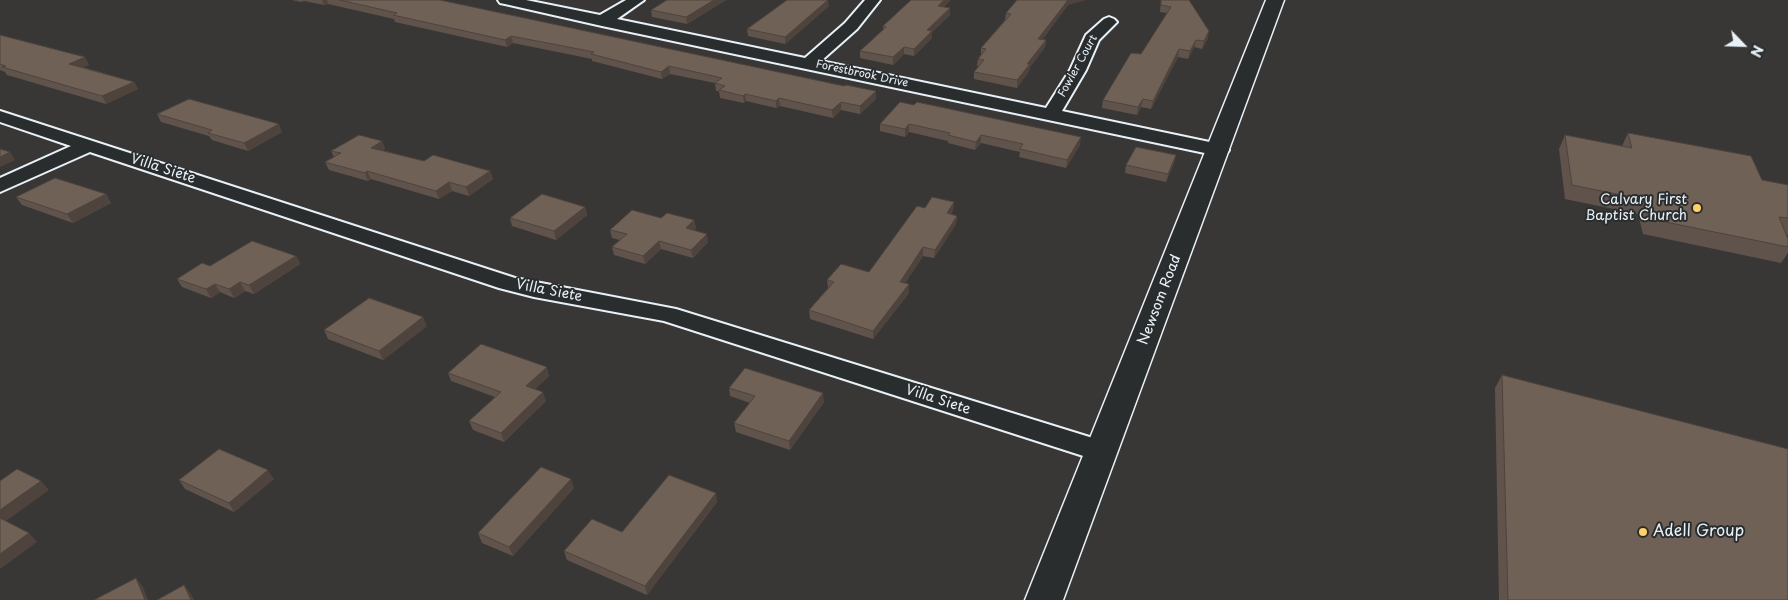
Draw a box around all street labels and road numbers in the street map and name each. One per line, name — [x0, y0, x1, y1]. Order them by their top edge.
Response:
street label: Fowler Court — [1055, 33, 1101, 99]
street label: Forestbrook Drive — [815, 58, 909, 90]
street label: Villa Siete — [128, 151, 198, 187]
street label: Newsom Road — [1135, 252, 1185, 348]
street label: Villa Siete — [514, 276, 584, 306]
street label: Villa Siete — [903, 382, 973, 418]

